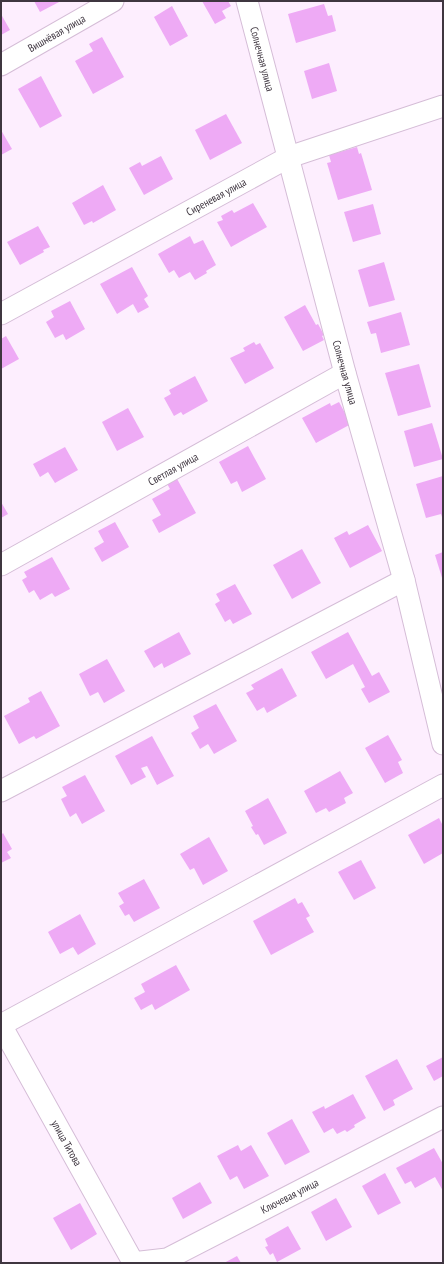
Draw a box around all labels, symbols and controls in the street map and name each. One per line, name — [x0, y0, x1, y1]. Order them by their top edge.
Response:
street label: Вишнёвая улица — [25, 11, 88, 55]
street label: Солнечная улица — [247, 25, 277, 93]
street label: Сиреневая улица — [184, 175, 249, 219]
street label: Солнечная улица — [330, 339, 361, 406]
street label: Светлая улица — [145, 449, 201, 489]
street label: улица Титова — [48, 1118, 85, 1168]
street label: Ключевая улица — [258, 1175, 321, 1217]

